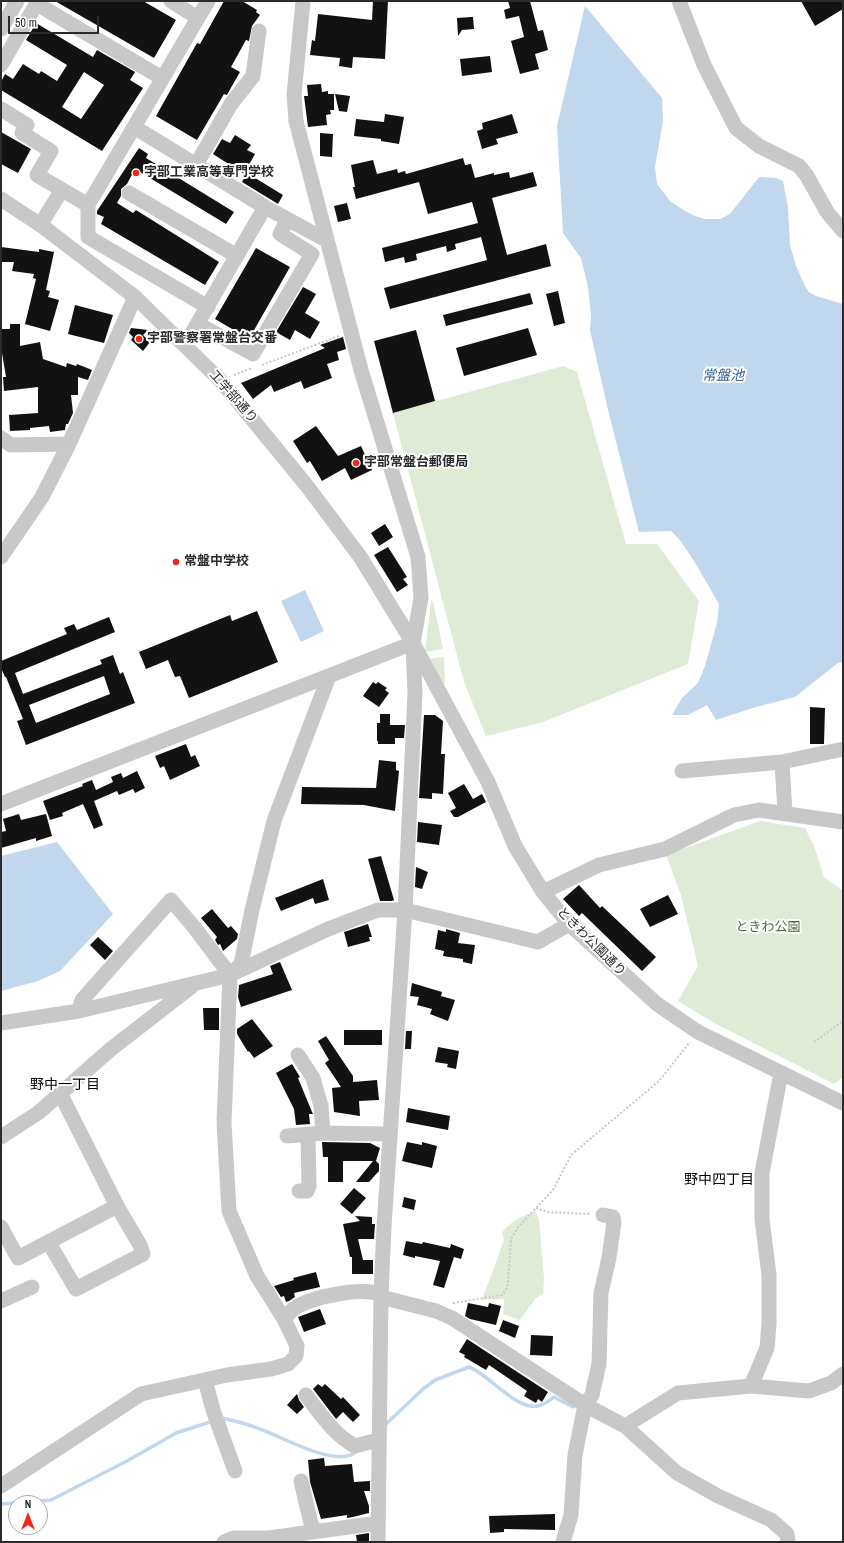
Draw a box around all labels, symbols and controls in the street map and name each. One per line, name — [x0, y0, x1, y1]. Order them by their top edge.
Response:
scale bar — [10, 8, 101, 34]
text: 50 m — [15, 15, 37, 31]
place label: 宇部工業高等専門学校 — [144, 165, 274, 181]
marker: 宇部工業高等専門学校 — [131, 168, 141, 178]
place label: 宇部警察署常盤台交番 — [147, 331, 277, 347]
marker: 宇部警察署常盤台交番 — [134, 334, 144, 344]
street label: 工学部通り — [206, 367, 260, 427]
water label: 常盤池 — [702, 368, 744, 384]
place label: 宇部常盤台郵便局 — [364, 455, 468, 471]
marker: 宇部常盤台郵便局 — [351, 458, 361, 468]
place label: 常盤中学校 — [184, 554, 249, 570]
marker: 常盤中学校 — [171, 557, 181, 567]
street label: ときわ公園通り — [553, 904, 629, 980]
park label: ときわ公園 — [736, 920, 800, 936]
district label: 野中一丁目 — [30, 1077, 100, 1093]
district label: 野中四丁目 — [684, 1172, 754, 1188]
north arrow — [8, 1495, 48, 1535]
text: N — [25, 1497, 31, 1511]

